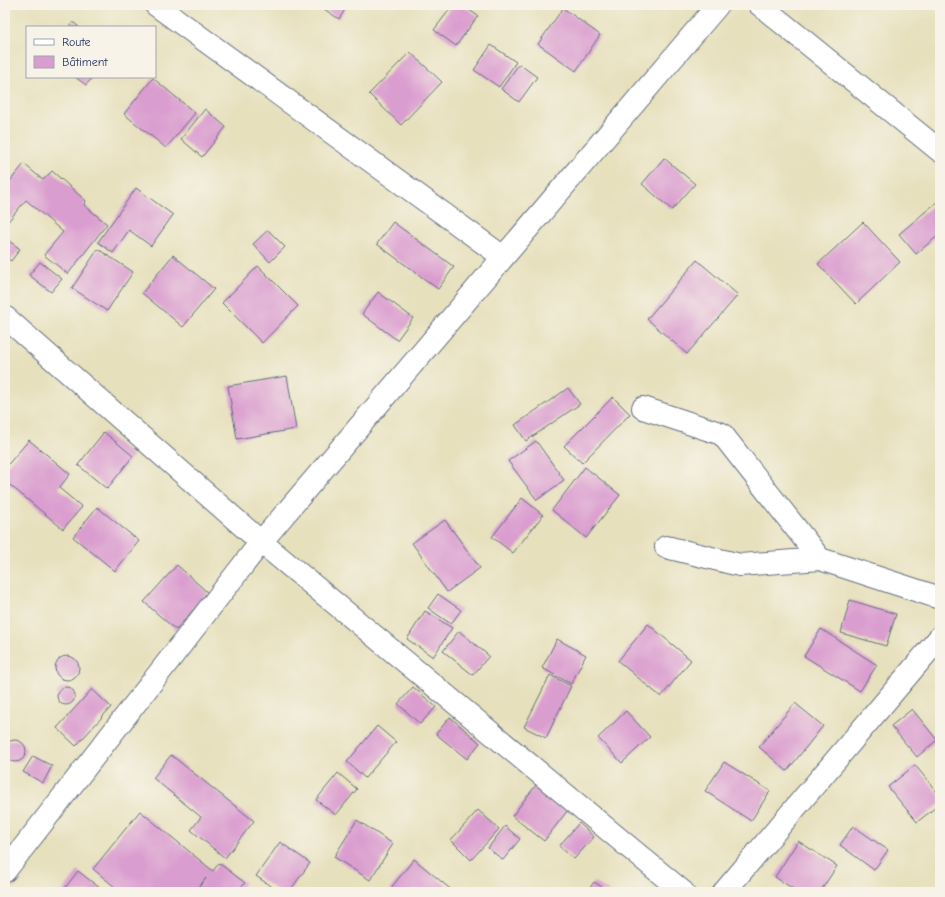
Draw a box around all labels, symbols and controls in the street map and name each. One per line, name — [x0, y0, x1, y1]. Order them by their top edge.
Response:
legend — [26, 26, 156, 78]
text: Route — [62, 35, 91, 49]
text: Bâtiment — [62, 55, 108, 69]

